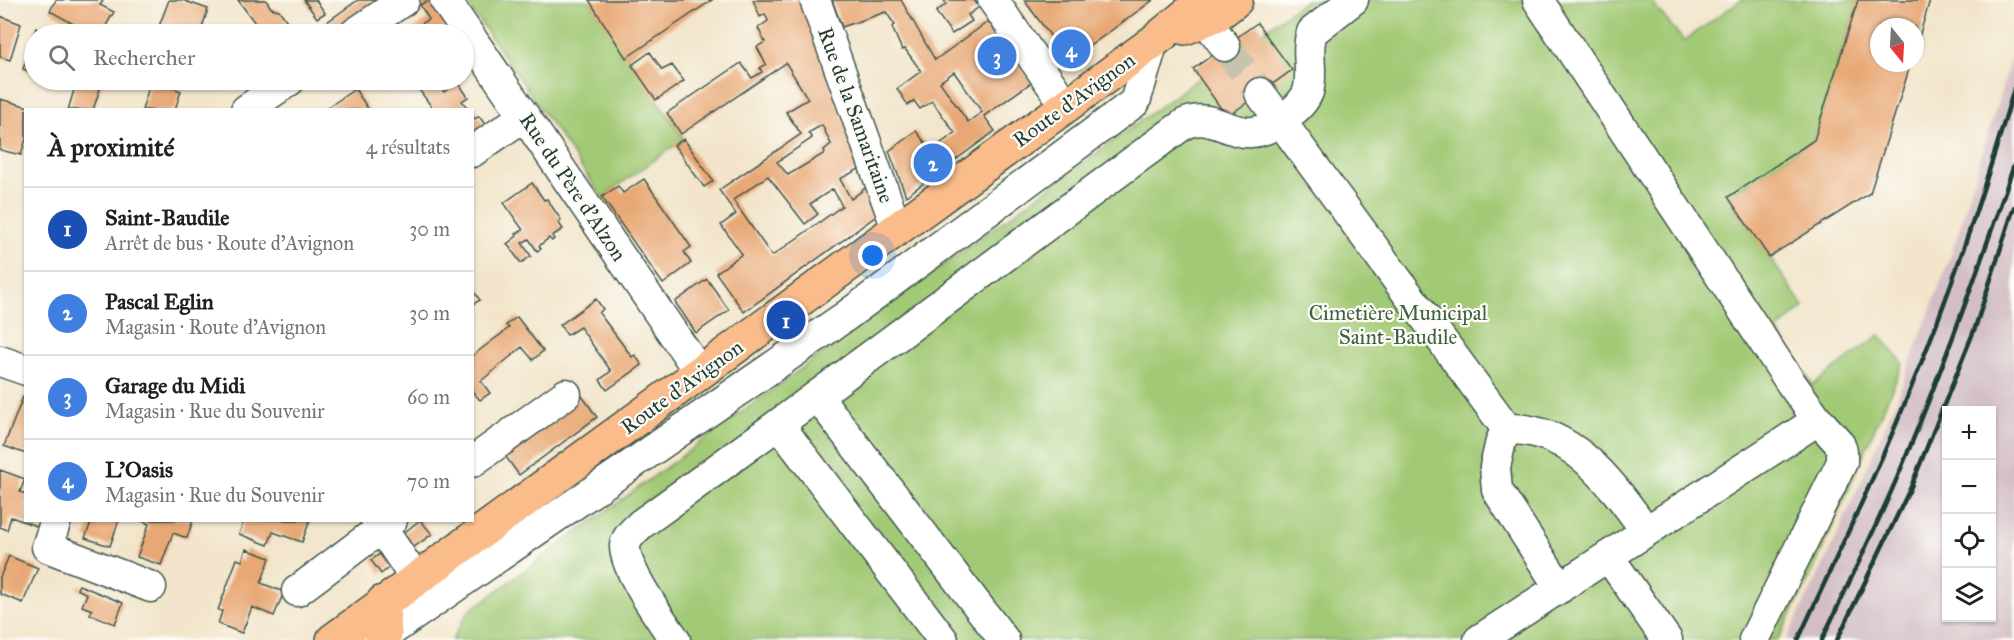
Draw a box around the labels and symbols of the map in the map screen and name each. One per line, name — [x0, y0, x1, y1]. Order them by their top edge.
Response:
north arrow — [1870, 18, 1924, 72]
street label: Rue de la Samaritaine — [812, 24, 900, 207]
pin: 4 — [1052, 26, 1090, 72]
pin: 3 — [978, 34, 1016, 78]
street label: Route d'Avignon — [1008, 47, 1140, 153]
street label: Rue du Père d'Alzon — [514, 108, 632, 266]
pin: 2 — [914, 140, 952, 186]
your location — [858, 241, 887, 270]
pin: 1 — [766, 298, 806, 342]
park label: Cimetière Municipal Saint-Baudile — [1309, 300, 1488, 350]
street label: Route d'Avignon — [616, 334, 748, 440]

